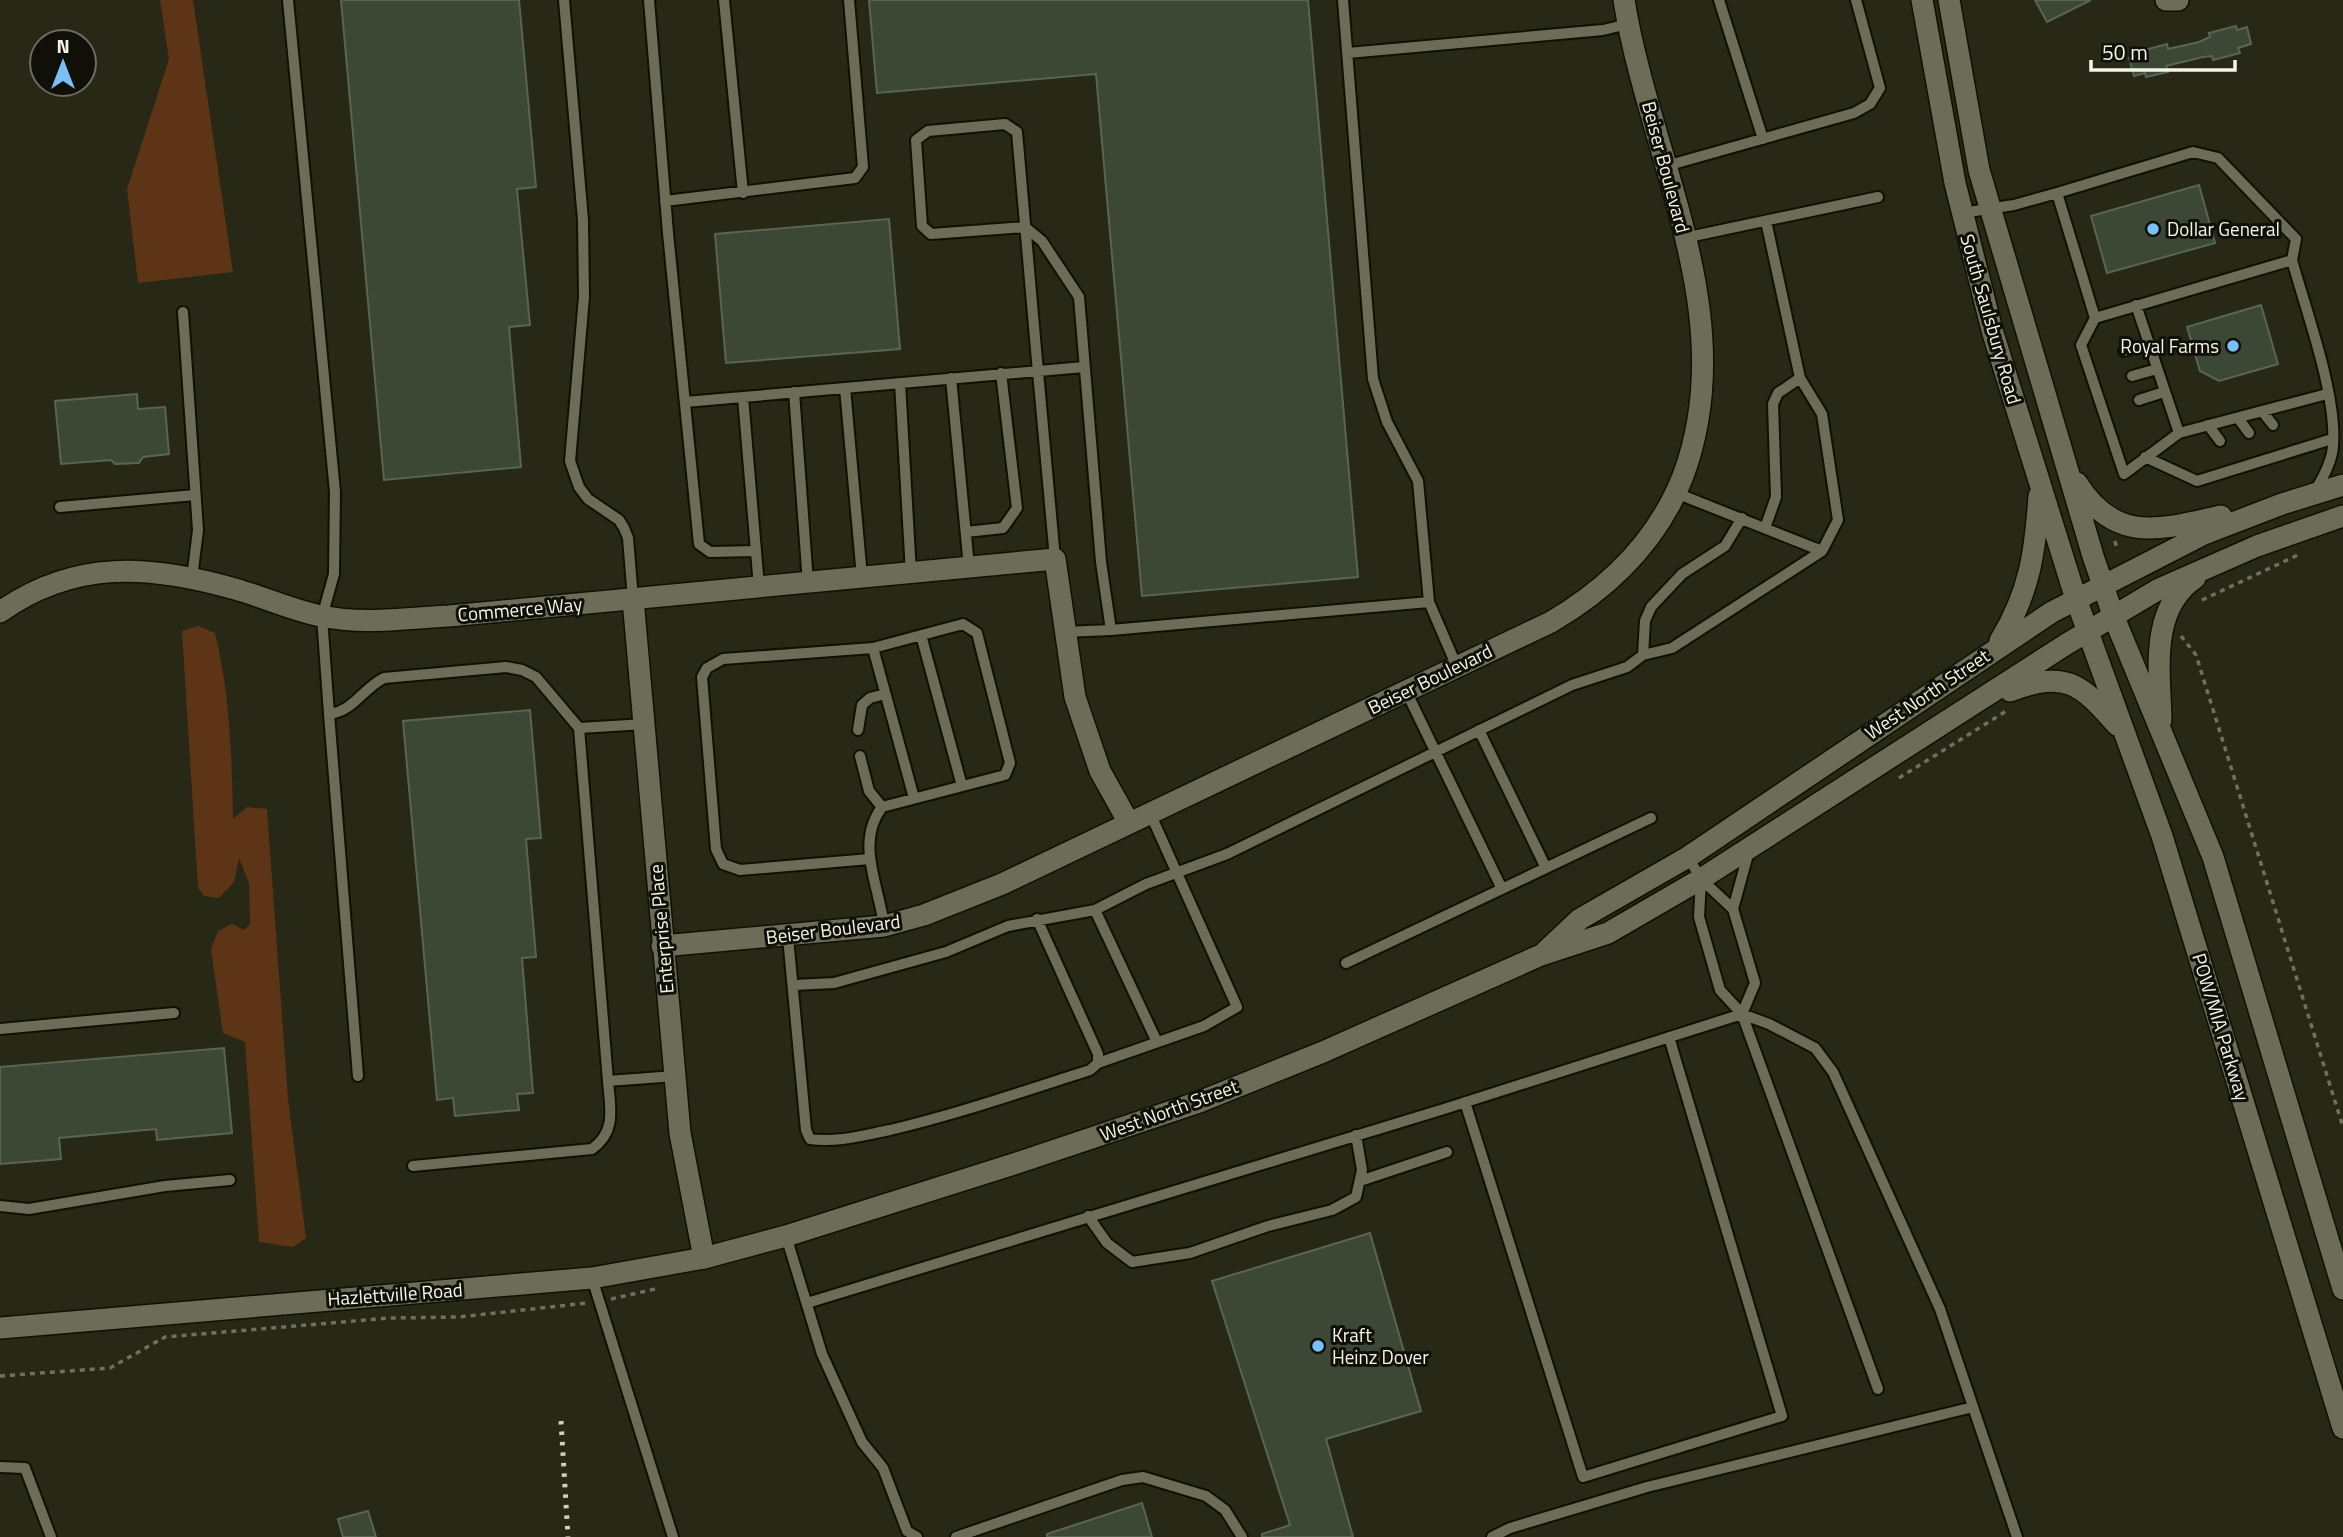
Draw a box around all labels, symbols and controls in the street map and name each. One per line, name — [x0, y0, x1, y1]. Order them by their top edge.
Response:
north arrow — [28, 28, 98, 98]
scale bar — [2091, 28, 2234, 72]
text: N — [56, 31, 70, 60]
text: 50 m — [2102, 36, 2148, 68]
street label: Beiser Boulevard — [1635, 98, 1698, 236]
place label: Dollar General — [2167, 214, 2280, 243]
marker: Dollar General — [2145, 221, 2161, 237]
street label: South Saulsbury Road — [1953, 230, 2030, 407]
place label: Royal Farms — [2120, 331, 2219, 360]
marker: Royal Farms — [2225, 338, 2241, 354]
street label: Commerce Way — [456, 589, 583, 628]
street label: Beiser Boulevard — [1363, 636, 1497, 721]
street label: West North Street — [1858, 641, 1995, 746]
street label: Enterprise Place — [640, 863, 681, 995]
street label: Beiser Boulevard — [764, 906, 902, 951]
street label: POW/MIA Parkway — [2185, 949, 2258, 1104]
street label: West North Street — [1096, 1071, 1242, 1148]
street label: Hazlettville Road — [326, 1274, 463, 1313]
place label: Kraft Heinz Dover — [1332, 1320, 1429, 1371]
marker: Kraft Heinz Dover — [1310, 1338, 1326, 1354]

